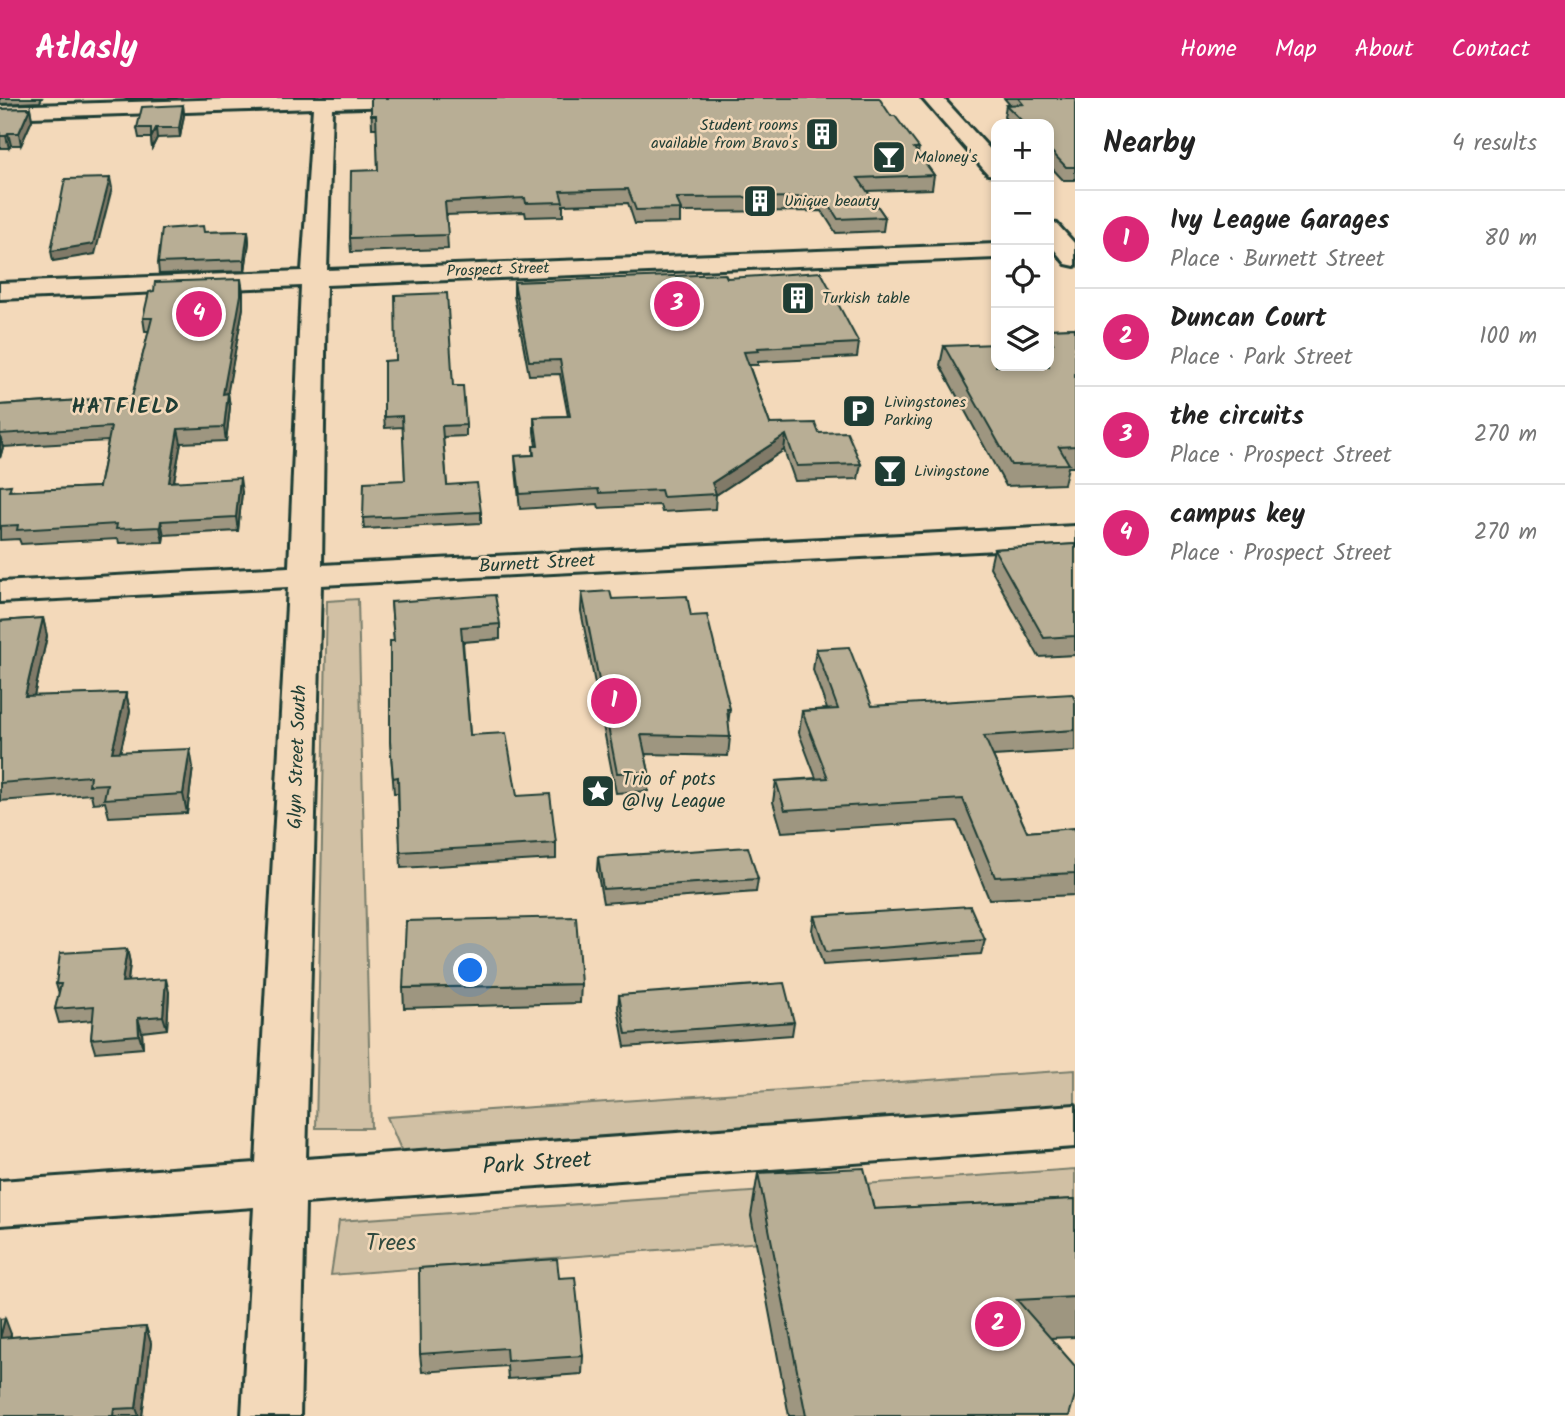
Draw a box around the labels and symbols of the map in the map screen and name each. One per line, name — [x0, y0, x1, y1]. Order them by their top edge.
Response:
place label: Student rooms available from Bravo's — [651, 113, 798, 156]
building icon: Student rooms available from Bravo's — [803, 115, 841, 153]
bar icon: Maloney's — [870, 138, 908, 176]
place label: Maloney's — [914, 145, 978, 170]
building icon: Unique beauty — [741, 182, 779, 220]
place label: Unique beauty — [784, 189, 880, 214]
street label: Prospect Street — [446, 256, 551, 284]
pin: 3 — [654, 278, 700, 330]
building icon: Turkish table — [779, 279, 817, 317]
place label: Turkish table — [822, 286, 910, 311]
pin: 4 — [176, 288, 222, 340]
place label: Livingstones Parking — [884, 390, 966, 433]
district label: HATFIELD — [71, 391, 181, 424]
parking icon: Livingstones Parking — [840, 392, 878, 430]
bar icon: Livingstone — [871, 452, 909, 490]
place label: Livingstone — [914, 459, 989, 484]
street label: Burnett Street — [478, 546, 597, 582]
pin: 1 — [591, 675, 637, 727]
street label: Glyn Street South — [280, 684, 316, 830]
place label: Trio of pots @Ivy League — [622, 765, 726, 817]
place icon: Trio of pots @Ivy League — [579, 772, 617, 810]
your location — [453, 953, 487, 987]
street label: Park Street — [481, 1142, 594, 1186]
park label: Trees — [366, 1226, 416, 1262]
pin: 2 — [975, 1298, 1021, 1350]

